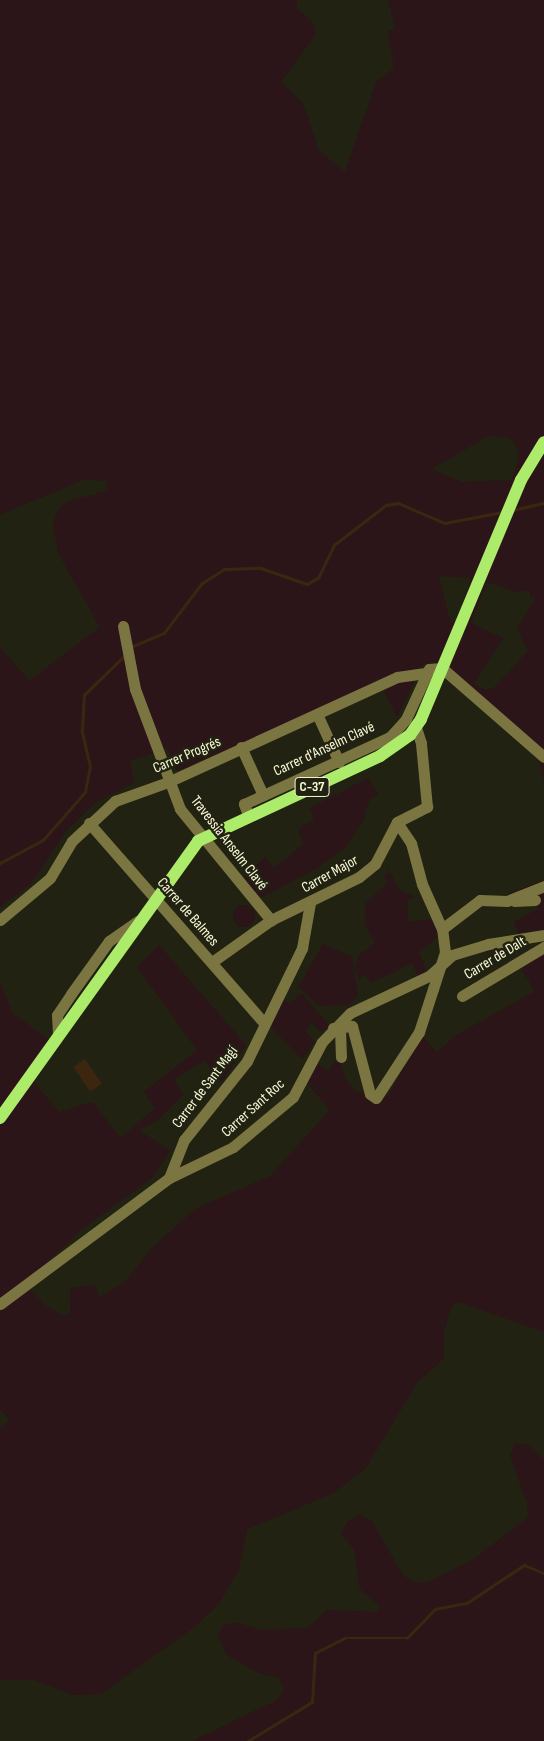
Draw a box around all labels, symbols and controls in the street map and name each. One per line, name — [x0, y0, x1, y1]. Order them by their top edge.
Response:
street label: Carrer d'Anselm Clavé — [271, 718, 377, 780]
street label: Carrer Progrés — [150, 733, 224, 777]
road number: C-37 — [294, 776, 330, 799]
street label: Travessia Anselm Clavé — [187, 792, 271, 894]
street label: Carrer Major — [299, 851, 361, 897]
street label: Carrer de Balmes — [153, 874, 223, 950]
street label: Carrer de Dalt — [461, 933, 529, 983]
street label: Carrer de Sant Magí — [168, 1043, 242, 1131]
street label: Carrer Sant Roc — [218, 1075, 288, 1141]

